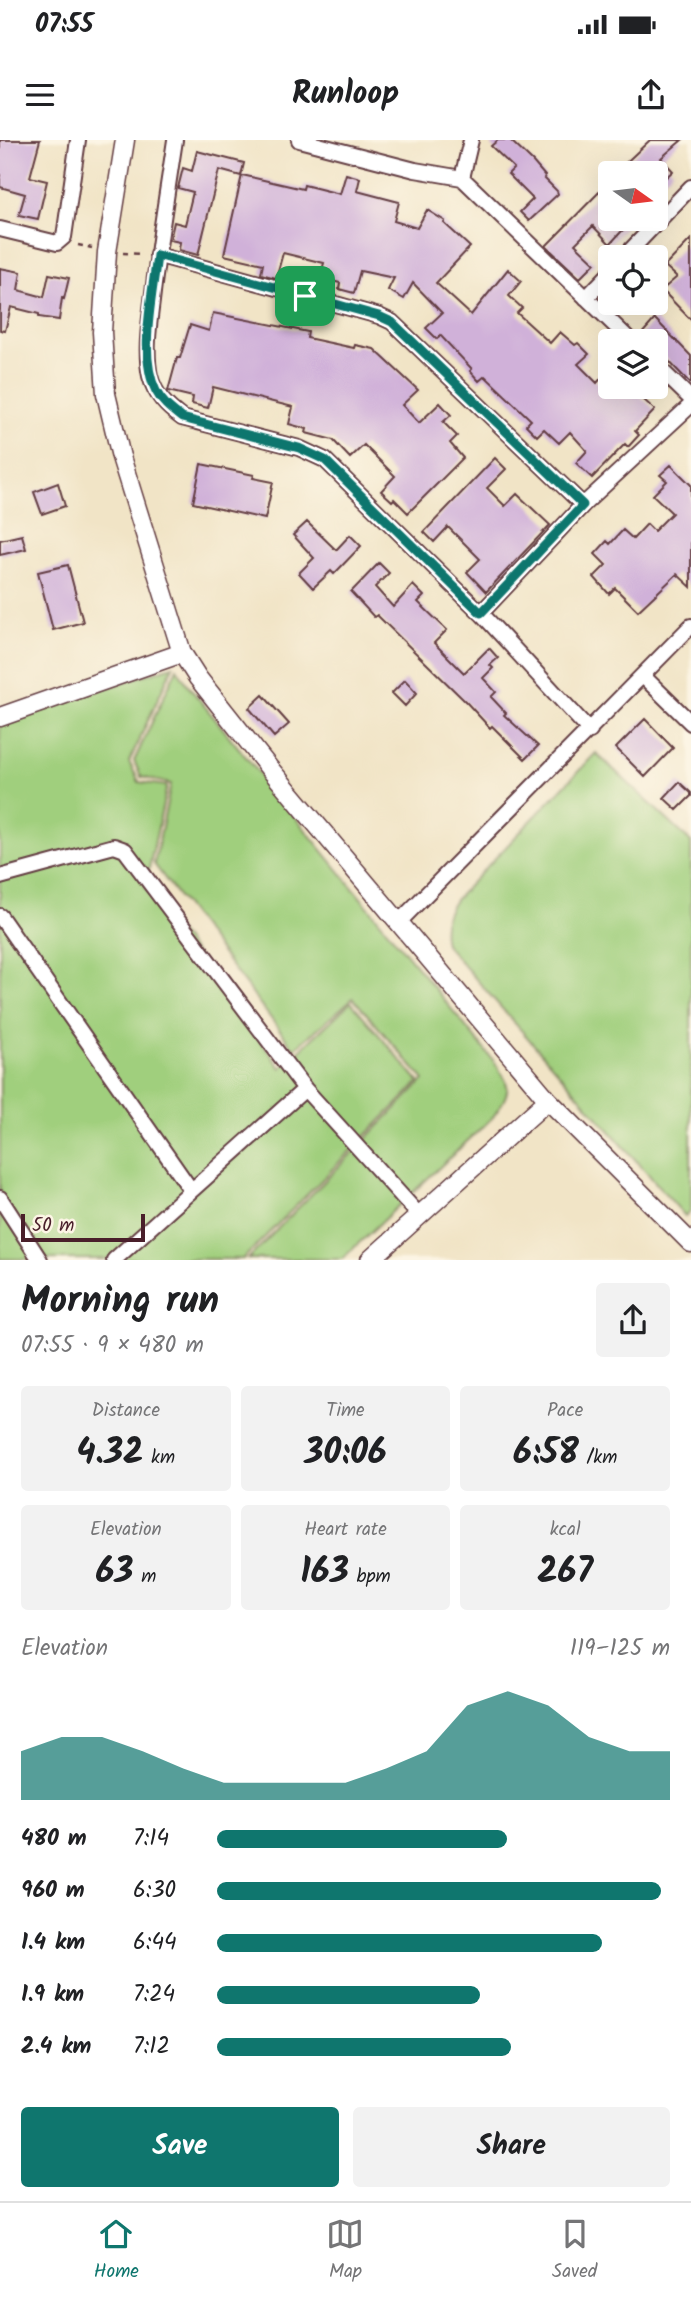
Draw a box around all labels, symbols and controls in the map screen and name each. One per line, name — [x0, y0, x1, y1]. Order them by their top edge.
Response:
text: 07:55 — [35, 4, 93, 46]
text: Runloop — [292, 69, 399, 120]
icon: menu — [21, 76, 59, 114]
icon: share — [632, 76, 670, 114]
north arrow — [598, 161, 668, 231]
map controls — [598, 161, 668, 399]
button: locate — [598, 245, 668, 315]
pin — [275, 266, 335, 326]
icon: arrive — [286, 277, 324, 315]
button: layers — [598, 329, 668, 399]
scale bar — [21, 1210, 145, 1242]
text: 50 m — [32, 1211, 74, 1241]
text: Morning run — [21, 1272, 219, 1332]
button: share — [596, 1283, 670, 1357]
text: 07:55 · 9 × 480 m — [21, 1328, 204, 1364]
text: Distance — [92, 1396, 160, 1426]
text: Time — [326, 1396, 365, 1426]
text: Pace — [547, 1396, 583, 1426]
text: 4.32 — [77, 1426, 143, 1482]
text: 30:06 — [304, 1426, 387, 1482]
text: 6:58 — [513, 1426, 579, 1482]
text: km — [143, 1443, 175, 1473]
text: /km — [579, 1443, 617, 1473]
text: Elevation — [90, 1515, 162, 1545]
text: Heart rate — [304, 1515, 387, 1545]
text: kcal — [550, 1515, 581, 1545]
text: 63 — [95, 1545, 134, 1601]
text: 163 — [300, 1545, 349, 1601]
text: 267 — [537, 1545, 593, 1601]
text: m — [134, 1562, 156, 1592]
text: bpm — [349, 1562, 391, 1592]
text: Elevation — [21, 1631, 108, 1667]
text: 119–125 m — [570, 1631, 670, 1667]
text: 480 m — [21, 1821, 87, 1857]
text: 7:14 — [133, 1821, 169, 1857]
text: 960 m — [21, 1873, 85, 1909]
text: 6:30 — [133, 1873, 176, 1909]
text: 1.4 km — [21, 1925, 85, 1961]
text: 6:44 — [133, 1925, 177, 1961]
text: 1.9 km — [21, 1977, 84, 2013]
text: 7:24 — [133, 1977, 175, 2013]
text: 2.4 km — [21, 2029, 91, 2065]
text: 7:12 — [133, 2029, 170, 2065]
button: Save — [21, 2107, 339, 2187]
button: Share — [353, 2107, 670, 2187]
tab: Home — [94, 2215, 139, 2287]
tab: Map — [326, 2215, 364, 2287]
tab: Saved — [552, 2215, 597, 2287]

